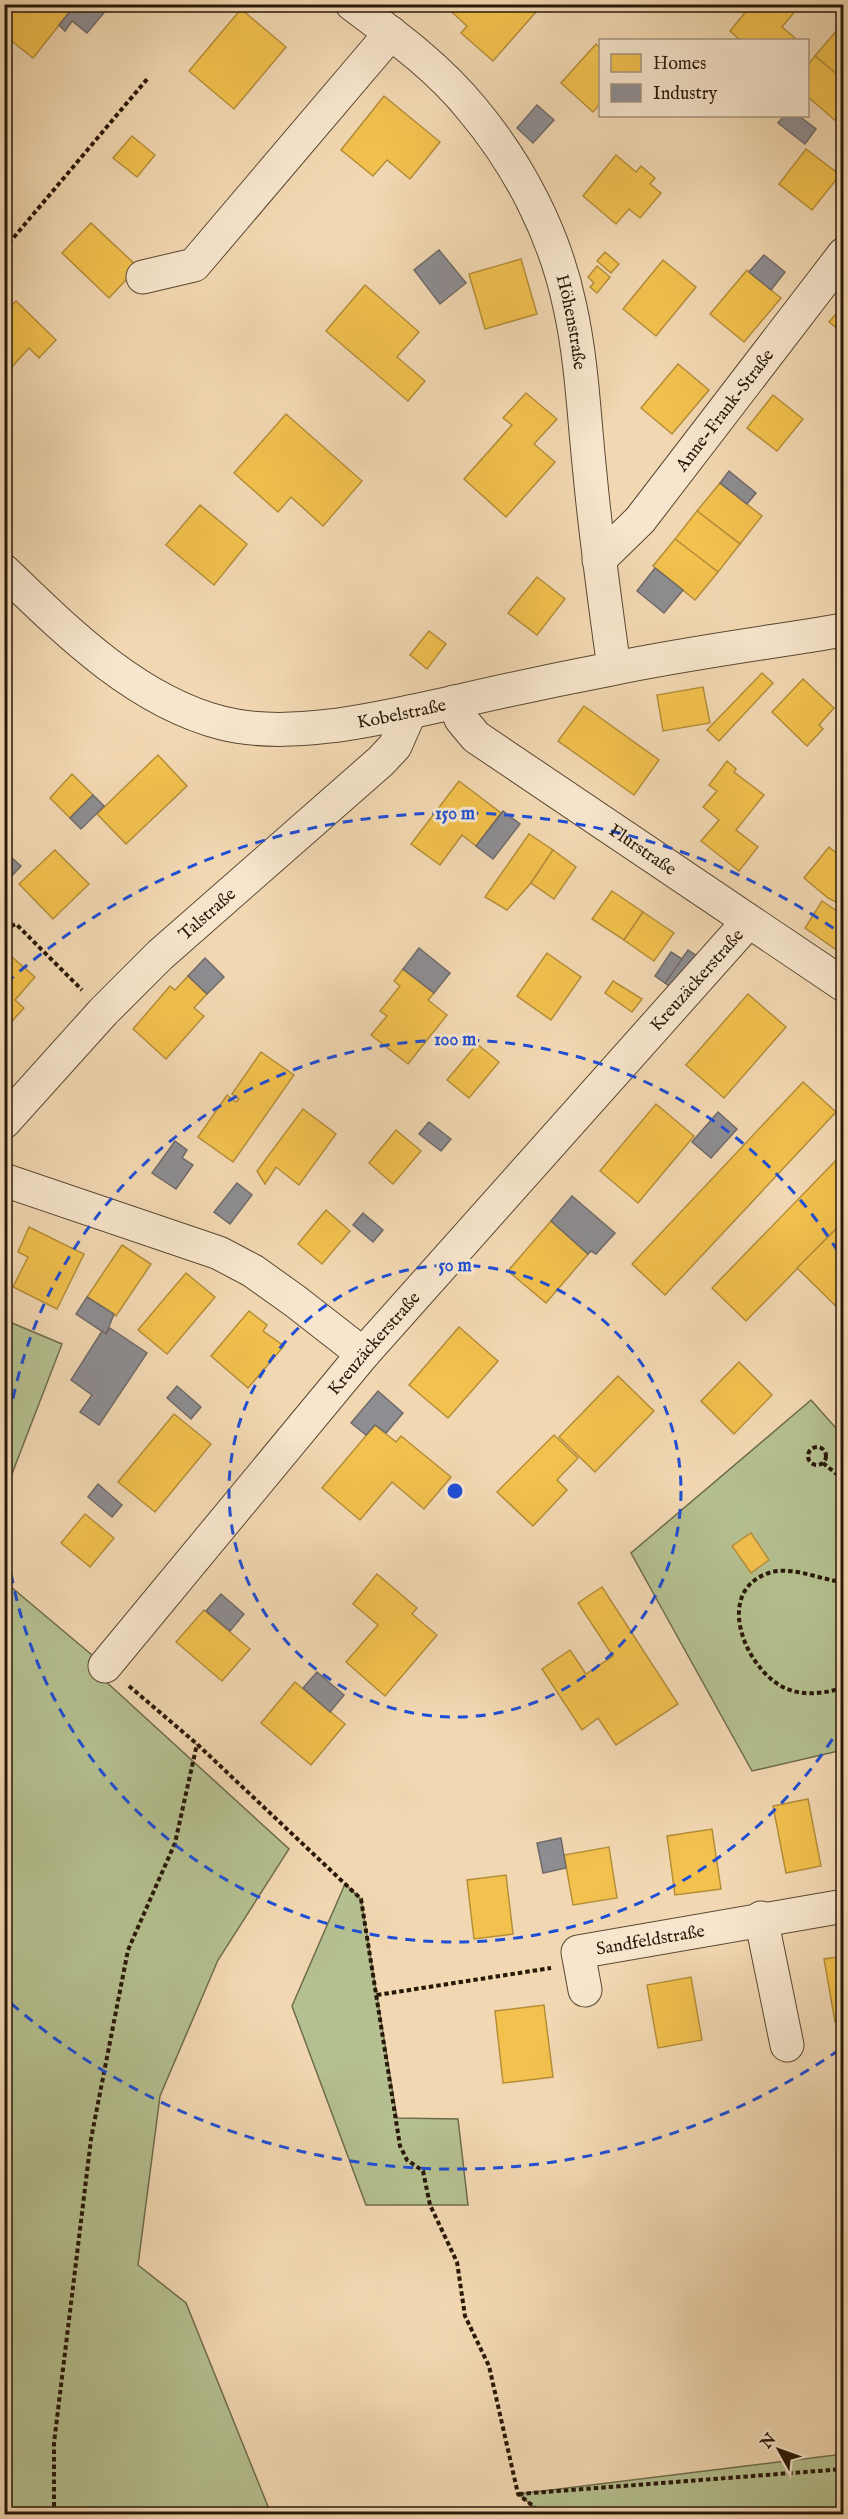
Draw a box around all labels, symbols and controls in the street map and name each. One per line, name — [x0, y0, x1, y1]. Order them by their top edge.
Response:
legend — [599, 39, 809, 117]
text: Homes — [653, 53, 706, 76]
text: Industry — [653, 83, 717, 106]
street label: Höhenstraße — [549, 272, 590, 371]
street label: Anne-Frank-Straße — [671, 345, 780, 478]
street label: Kobelstraße — [356, 694, 448, 735]
text: 150 m — [435, 803, 475, 826]
street label: Flurstraße — [604, 820, 680, 882]
street label: Talstraße — [174, 884, 241, 946]
street label: Kreuzäckerstraße — [646, 925, 749, 1037]
text: 100 m — [434, 1029, 476, 1052]
text: 50 m — [438, 1255, 472, 1278]
street label: Kreuzäckerstraße — [324, 1288, 426, 1401]
centre of rings — [445, 1481, 465, 1501]
street label: Sandfeldstraße — [594, 1920, 707, 1962]
north arrow — [749, 2420, 809, 2480]
text: N — [756, 2430, 781, 2454]

